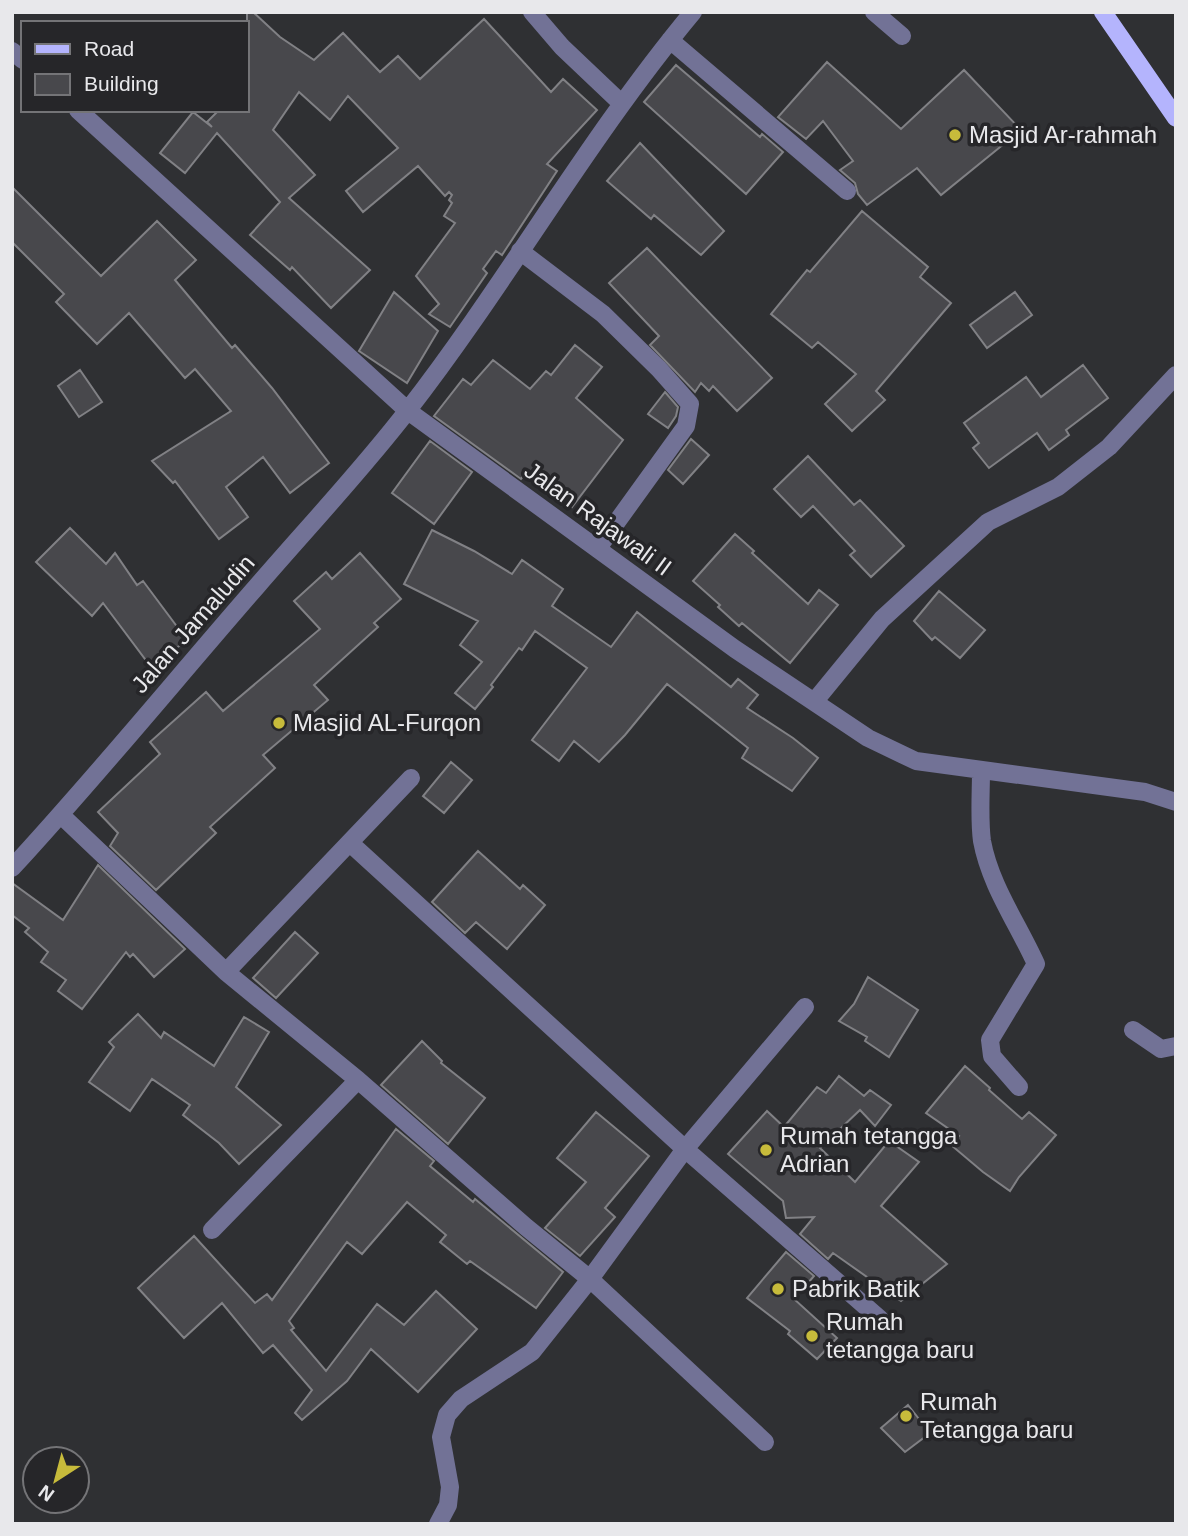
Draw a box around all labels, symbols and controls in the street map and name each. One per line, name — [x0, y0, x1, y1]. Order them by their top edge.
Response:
legend — [21, 21, 248, 112]
text: Road — [84, 37, 134, 60]
text: Building — [84, 72, 159, 95]
place label: Masjid Ar-rahmah — [969, 121, 1157, 148]
marker: Masjid Ar-rahmah — [947, 127, 963, 143]
street label: Jalan Rajawali II — [520, 456, 677, 581]
street label: Jalan Jamaludin — [126, 549, 260, 698]
place label: Masjid AL-Furqon — [293, 709, 481, 736]
marker: Masjid AL-Furqon — [271, 715, 287, 731]
place label: Rumah tetangga Adrian — [780, 1122, 958, 1177]
marker: Rumah tetangga Adrian — [758, 1142, 774, 1158]
place label: Pabrik Batik — [792, 1275, 921, 1302]
marker: Pabrik Batik — [770, 1281, 786, 1297]
place label: Rumah tetangga baru — [826, 1308, 974, 1363]
marker: Rumah tetangga baru — [804, 1328, 820, 1344]
place label: Rumah Tetangga baru — [920, 1388, 1073, 1443]
marker: Rumah Tetangga baru — [898, 1408, 914, 1424]
north arrow — [21, 1445, 91, 1515]
text: N — [35, 1481, 58, 1506]

